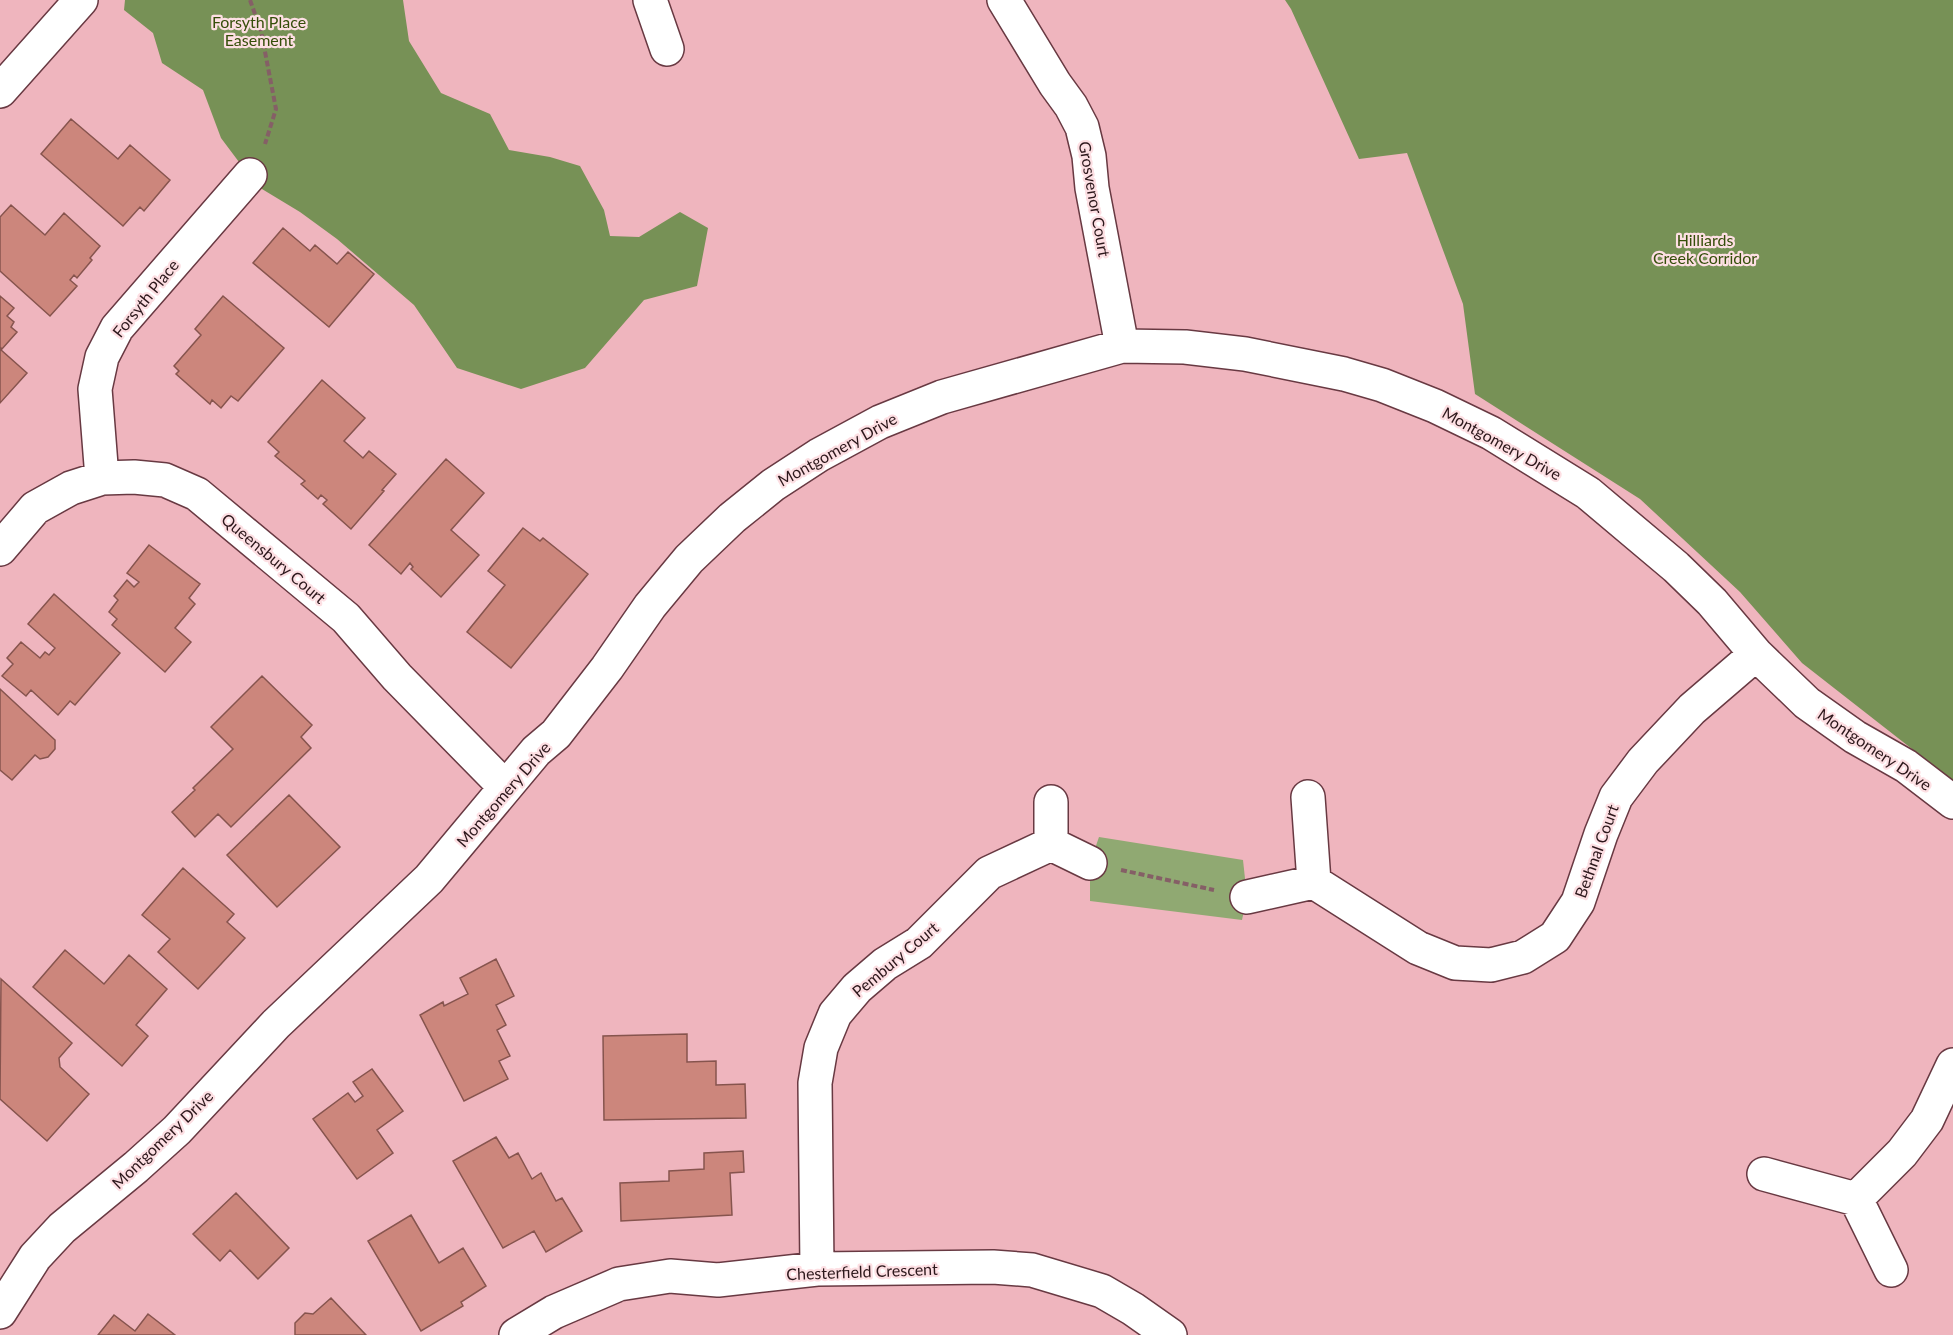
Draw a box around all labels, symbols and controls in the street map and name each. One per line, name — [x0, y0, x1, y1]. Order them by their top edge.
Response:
park label: Forsyth Place Easement — [212, 12, 306, 49]
street label: Grosvenor Court — [1075, 140, 1115, 259]
park label: Hilliards Creek Corridor — [1653, 230, 1757, 267]
street label: Forsyth Place — [108, 255, 182, 341]
street label: Montgomery Drive — [1439, 402, 1565, 484]
street label: Montgomery Drive — [774, 408, 900, 490]
street label: Queensbury Court — [218, 509, 330, 607]
street label: Montgomery Drive — [1815, 704, 1935, 794]
street label: Montgomery Drive — [452, 738, 554, 850]
street label: Bethnal Court — [1570, 801, 1622, 900]
street label: Pembury Court — [848, 917, 942, 1001]
street label: Montgomery Drive — [108, 1086, 216, 1192]
street label: Chesterfield Crescent — [786, 1259, 938, 1283]

